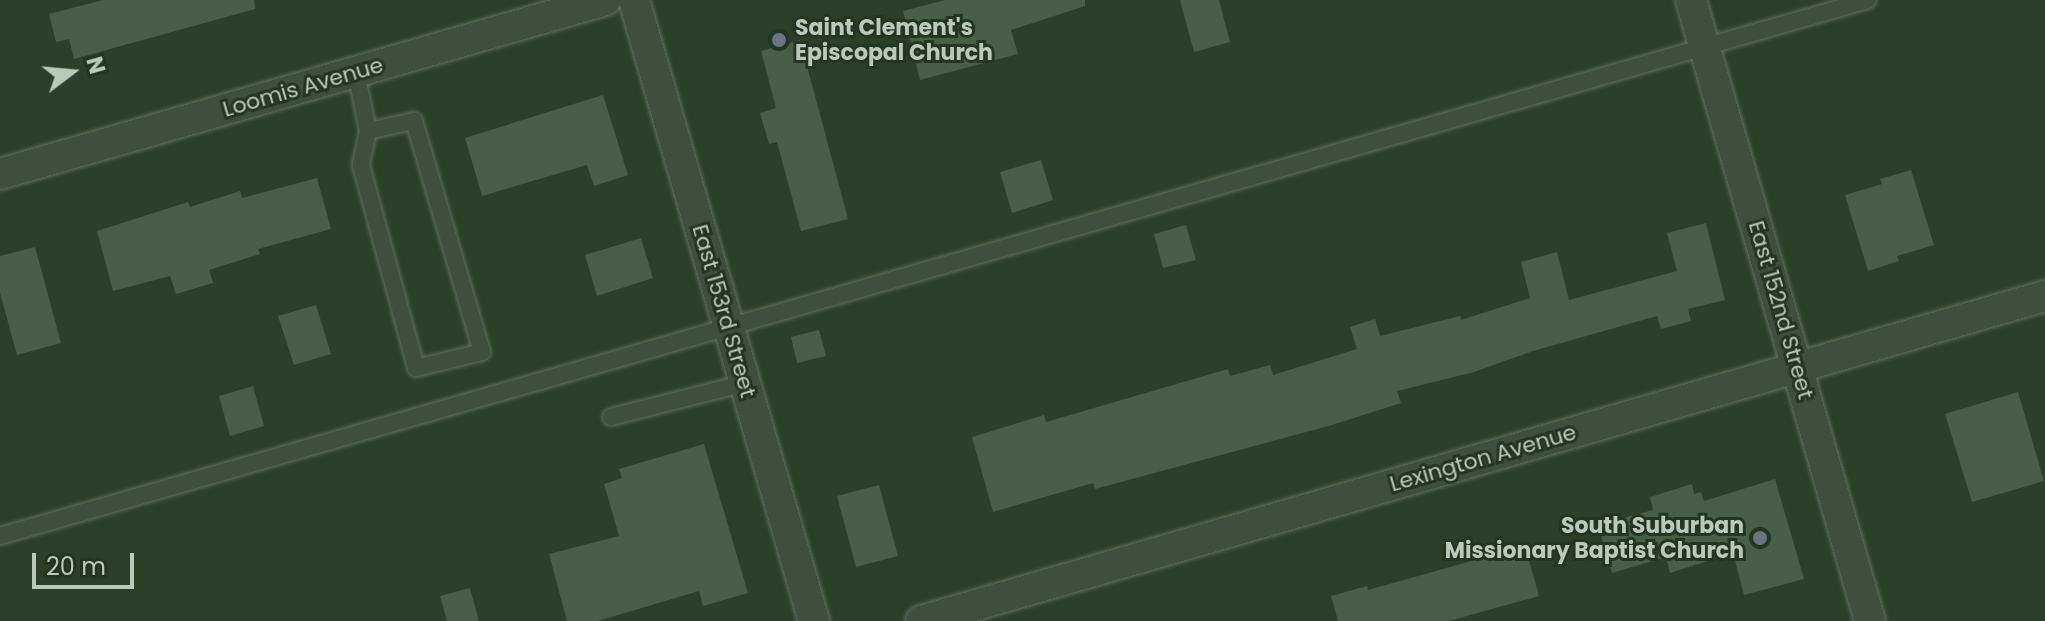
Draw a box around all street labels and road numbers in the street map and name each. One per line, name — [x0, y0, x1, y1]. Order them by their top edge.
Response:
street label: Loomis Avenue — [220, 51, 386, 123]
street label: East 152nd Street — [1743, 218, 1819, 402]
street label: East 153rd Street — [687, 221, 761, 401]
street label: Lexington Avenue — [1387, 419, 1579, 497]

